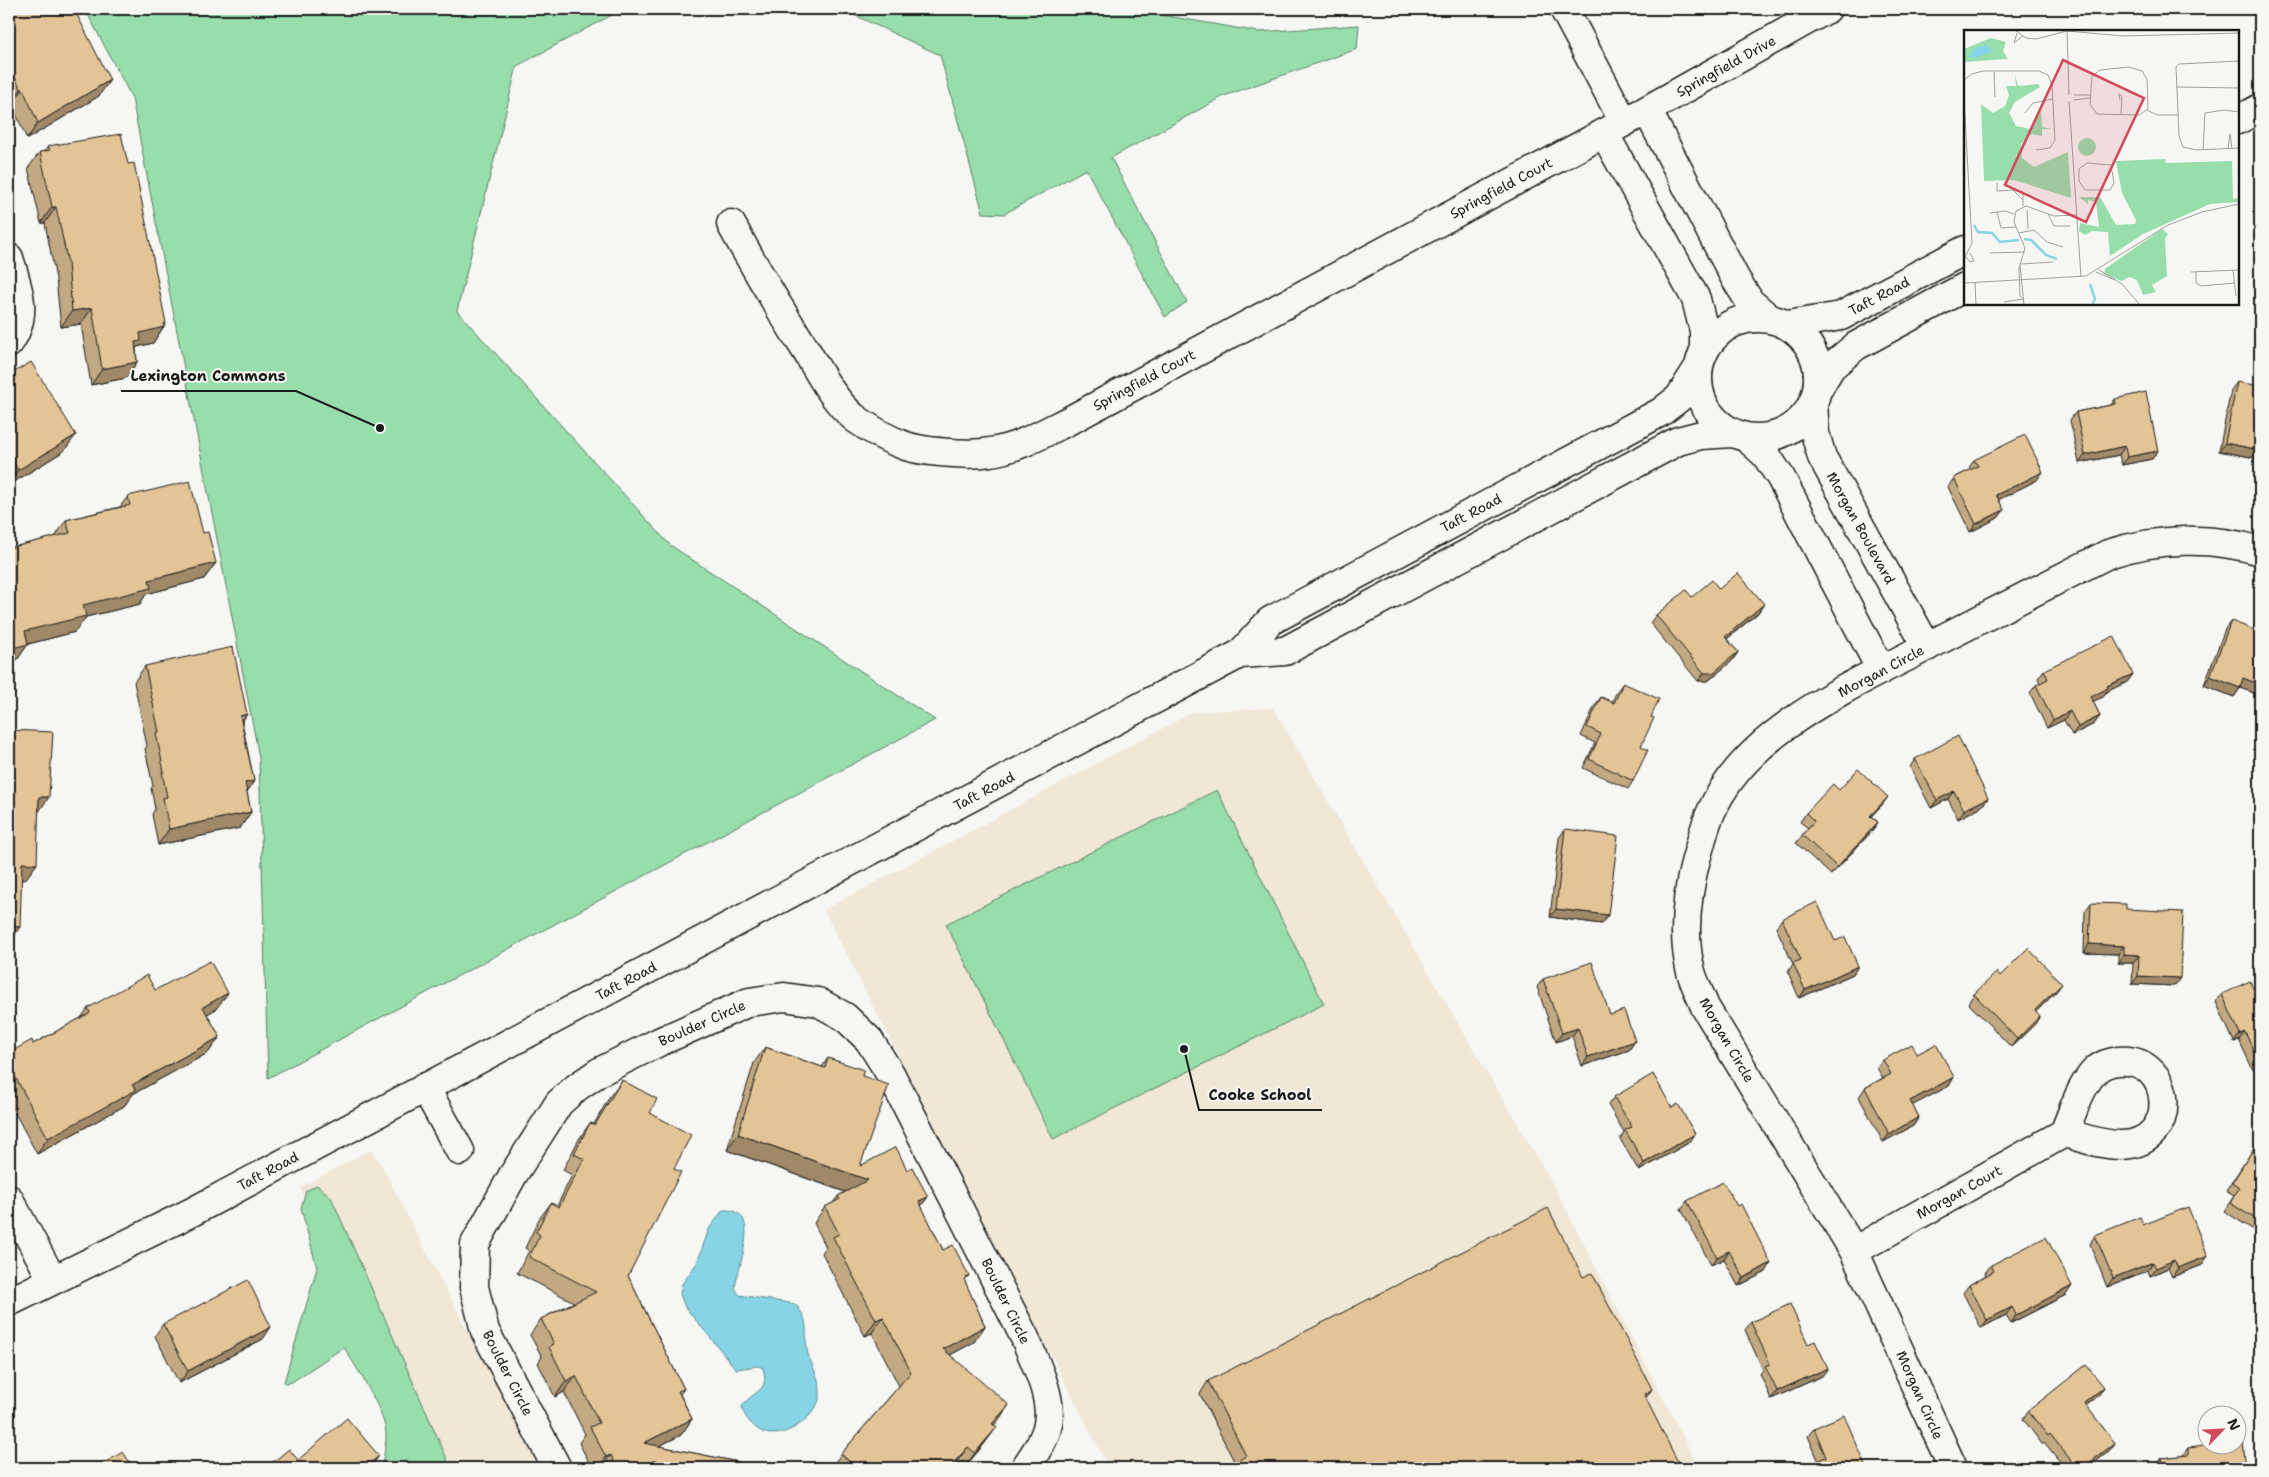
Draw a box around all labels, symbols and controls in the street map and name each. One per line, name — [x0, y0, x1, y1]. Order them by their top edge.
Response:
inset map — [1964, 30, 2239, 305]
street label: Springfield Drive — [1673, 31, 1779, 101]
street label: Springfield Court — [1447, 153, 1555, 223]
street label: Taft Road — [1845, 272, 1913, 320]
street label: Springfield Court — [1090, 345, 1198, 415]
callout: Lexington Commons — [121, 361, 296, 391]
text: Lexington Commons — [130, 366, 286, 386]
street label: Morgan Boulevard — [1823, 469, 1899, 587]
street label: Taft Road — [1437, 489, 1505, 537]
street label: Morgan Circle — [1835, 641, 1927, 701]
street label: Taft Road — [950, 767, 1018, 815]
street label: Taft Road — [592, 957, 660, 1005]
street label: Morgan Circle — [1695, 994, 1759, 1086]
street label: Boulder Circle — [656, 996, 748, 1050]
callout: Cooke School — [1199, 1080, 1322, 1110]
text: Cooke School — [1209, 1085, 1311, 1105]
street label: Taft Road — [234, 1147, 302, 1195]
street label: Morgan Court — [1913, 1161, 2005, 1223]
street label: Boulder Circle — [977, 1255, 1035, 1347]
street label: Boulder Circle — [479, 1327, 537, 1419]
street label: Morgan Circle — [1892, 1348, 1948, 1442]
north arrow — [2196, 1404, 2246, 1454]
text: N — [2223, 1416, 2244, 1433]

